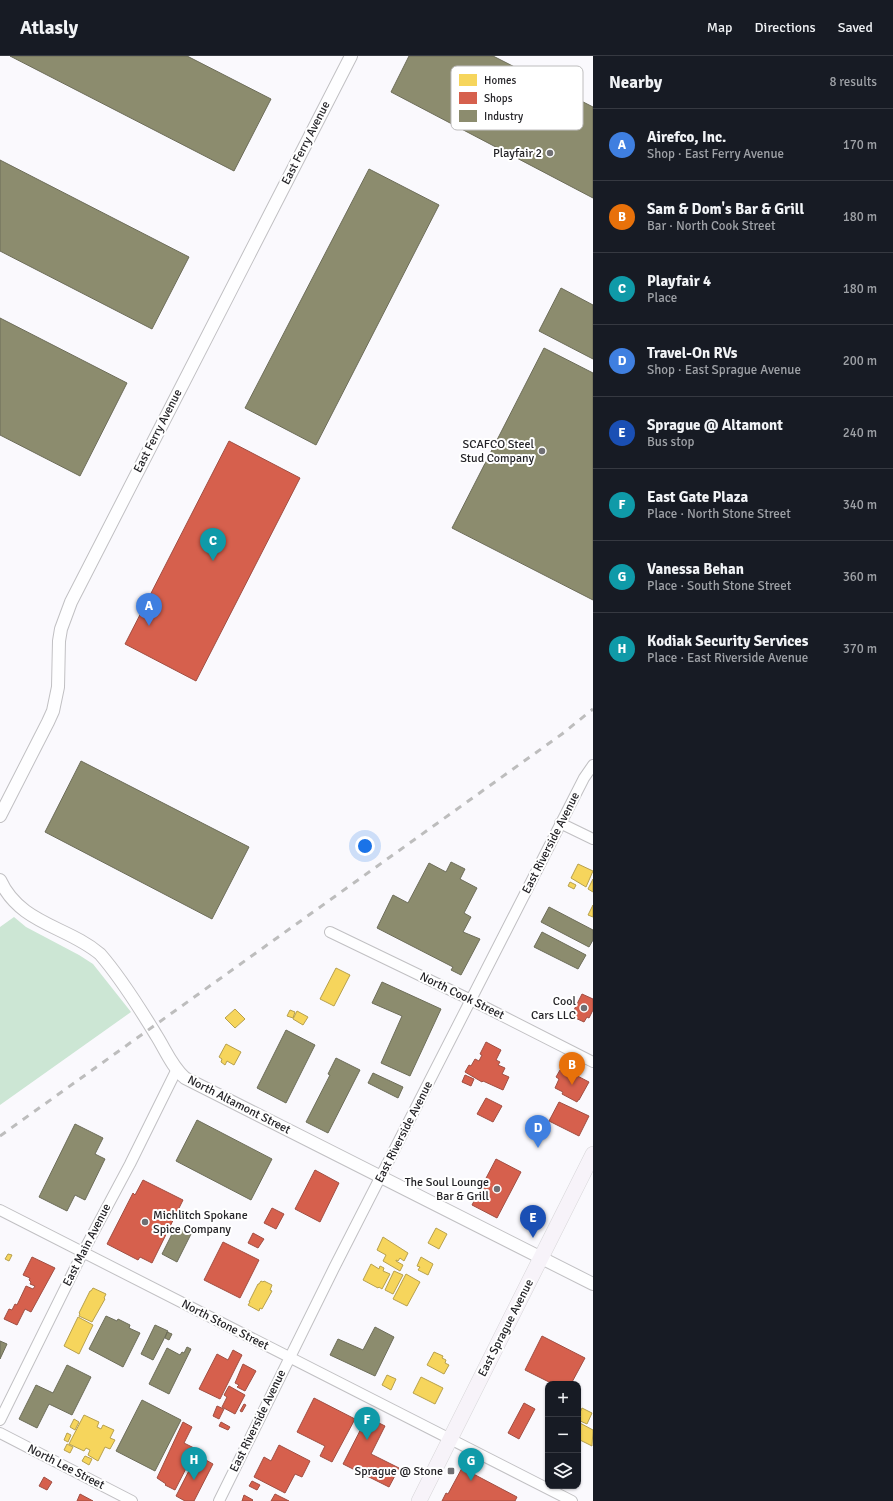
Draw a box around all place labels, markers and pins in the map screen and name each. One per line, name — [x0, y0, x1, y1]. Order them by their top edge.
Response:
place label: Playfair 2 — [493, 146, 542, 161]
marker: Playfair 2 — [545, 148, 555, 158]
place label: SCAFCO Steel Stud Company — [460, 437, 534, 466]
marker: SCAFCO Steel Stud Company — [537, 446, 547, 456]
pin: C — [200, 528, 226, 561]
pin: A — [136, 593, 162, 626]
place label: Cool Cars LLC — [531, 994, 576, 1023]
marker: Cool Cars LLC — [579, 1003, 589, 1013]
pin: B — [559, 1052, 585, 1085]
pin: D — [525, 1115, 551, 1148]
place label: The Soul Lounge Bar & Grill — [405, 1175, 489, 1204]
marker: The Soul Lounge Bar & Grill — [492, 1184, 502, 1194]
pin: E — [520, 1205, 546, 1238]
place label: Michlitch Spokane Spice Company — [153, 1208, 248, 1237]
marker: Michlitch Spokane Spice Company — [140, 1217, 150, 1227]
pin: F — [354, 1407, 380, 1440]
pin: H — [181, 1447, 207, 1480]
pin: G — [458, 1448, 484, 1481]
place label: Sprague @ Stone — [355, 1464, 443, 1479]
marker: Sprague @ Stone — [446, 1466, 456, 1476]

